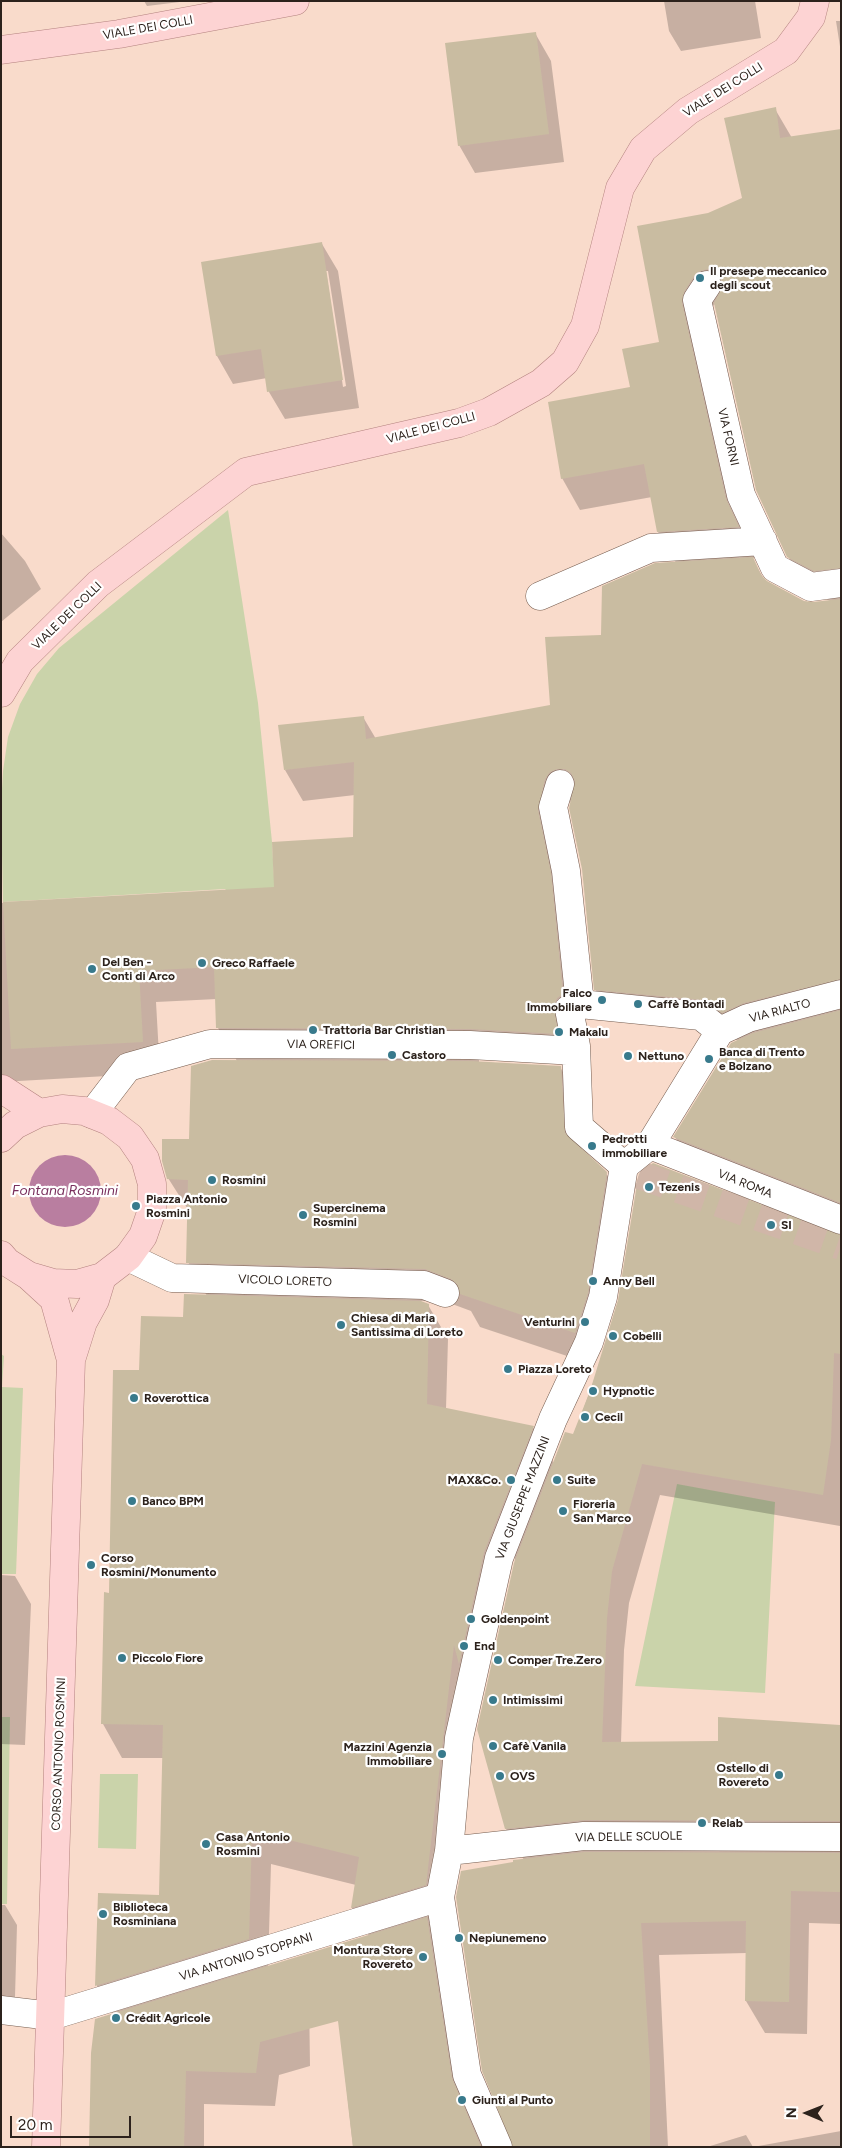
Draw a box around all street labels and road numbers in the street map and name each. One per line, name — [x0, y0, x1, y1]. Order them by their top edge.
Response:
street label: VIALE DEI COLLI — [102, 13, 194, 43]
street label: VIALE DEI COLLI — [680, 60, 766, 120]
street label: VIA FORNI — [714, 407, 742, 467]
street label: VIALE DEI COLLI — [385, 409, 477, 447]
street label: VIALE DEI COLLI — [29, 579, 105, 653]
street label: VIA RIALTO — [748, 996, 812, 1026]
street label: VIA OREFICI — [287, 1037, 355, 1053]
street label: VIA ROMA — [716, 1167, 774, 1201]
street label: VICOLO LORETO — [238, 1272, 332, 1290]
street label: VIA GIUSEPPE MAZZINI — [493, 1434, 553, 1562]
street label: CORSO ANTONIO ROSMINI — [49, 1677, 69, 1831]
street label: VIA DELLE SCUOLE — [575, 1829, 683, 1845]
street label: VIA ANTONIO STOPPANI — [178, 1930, 314, 1984]

